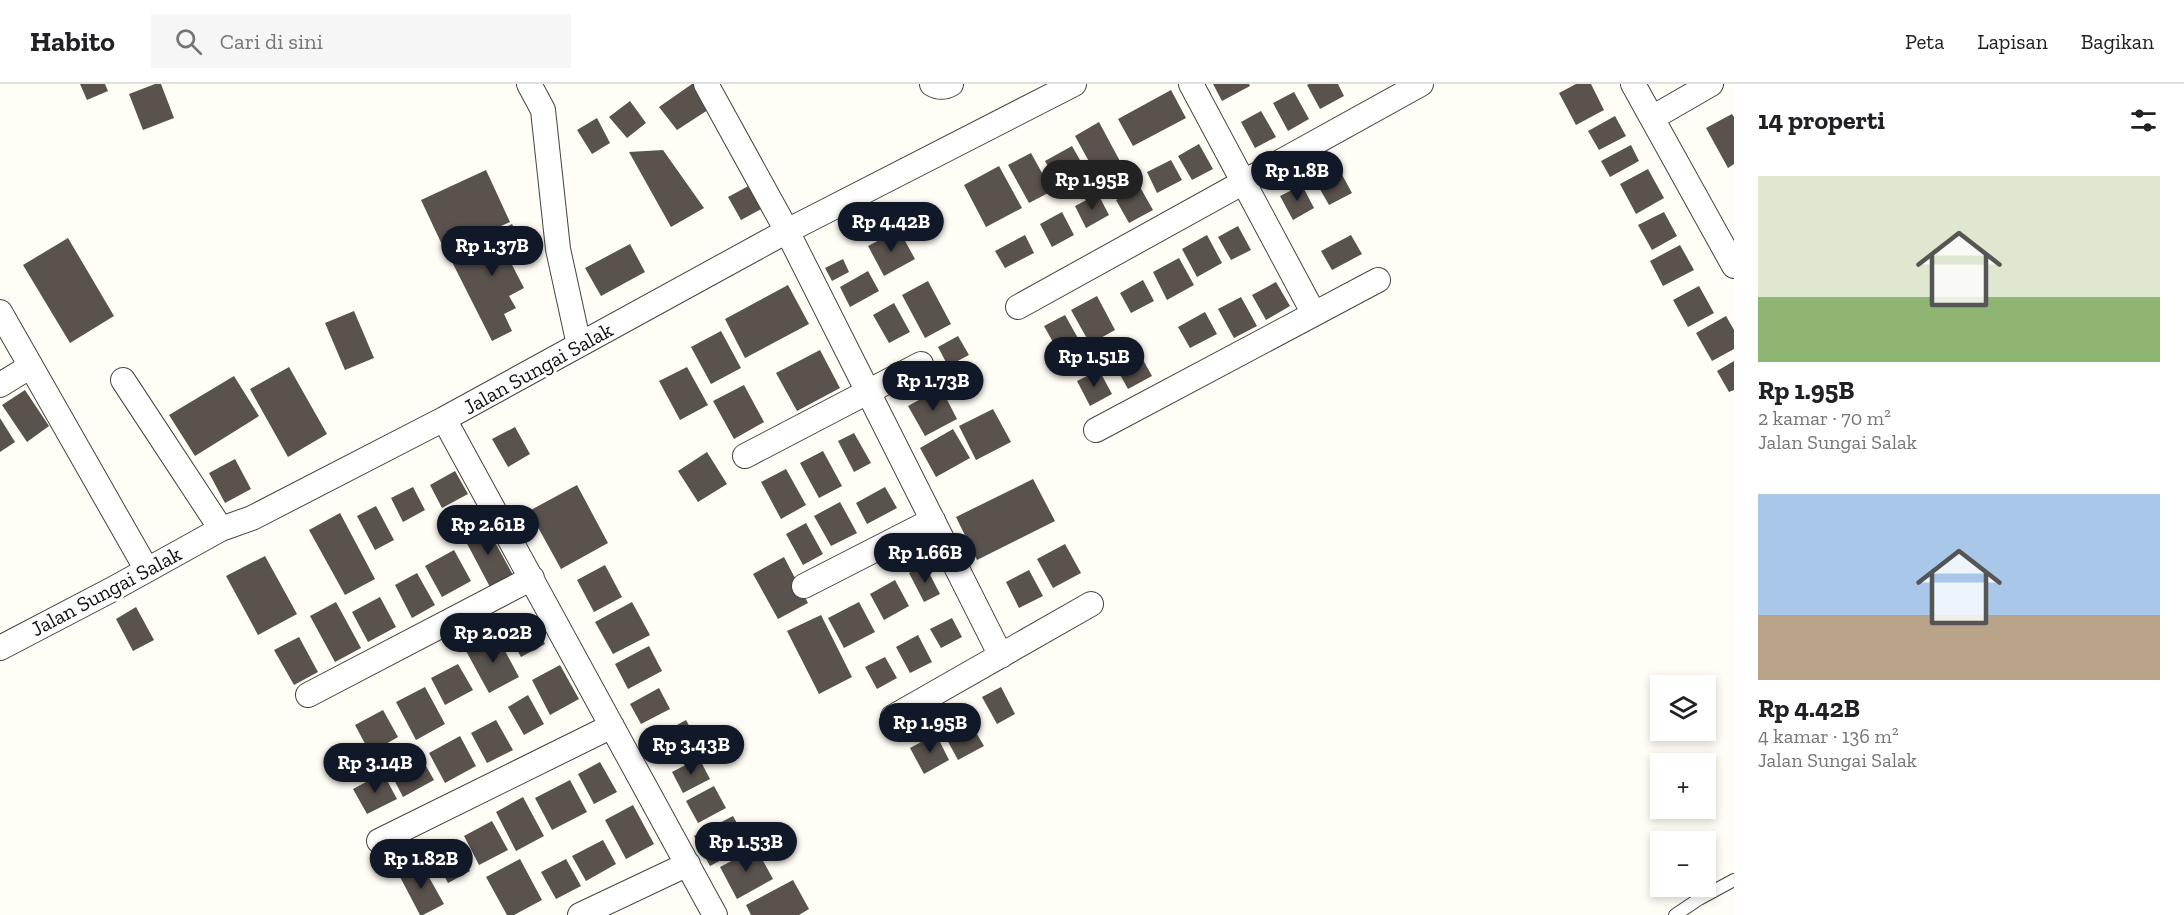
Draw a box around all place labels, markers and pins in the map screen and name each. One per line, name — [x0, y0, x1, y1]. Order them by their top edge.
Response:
pin: Rp 1.8B — [1242, 151, 1352, 202]
pin: Rp 1.95B — [1030, 160, 1154, 211]
pin: Rp 4.42B — [829, 202, 953, 253]
pin: Rp 1.37B — [430, 226, 554, 277]
pin: Rp 1.51B — [1032, 337, 1156, 388]
pin: Rp 1.73B — [871, 361, 995, 412]
pin: Rp 2.61B — [426, 505, 550, 556]
pin: Rp 1.66B — [863, 533, 987, 584]
pin: Rp 2.02B — [431, 613, 555, 664]
pin: Rp 1.95B — [868, 703, 992, 754]
pin: Rp 3.43B — [629, 725, 753, 776]
pin: Rp 3.14B — [313, 743, 437, 794]
pin: Rp 1.53B — [684, 822, 808, 873]
pin: Rp 1.82B — [359, 839, 483, 890]

